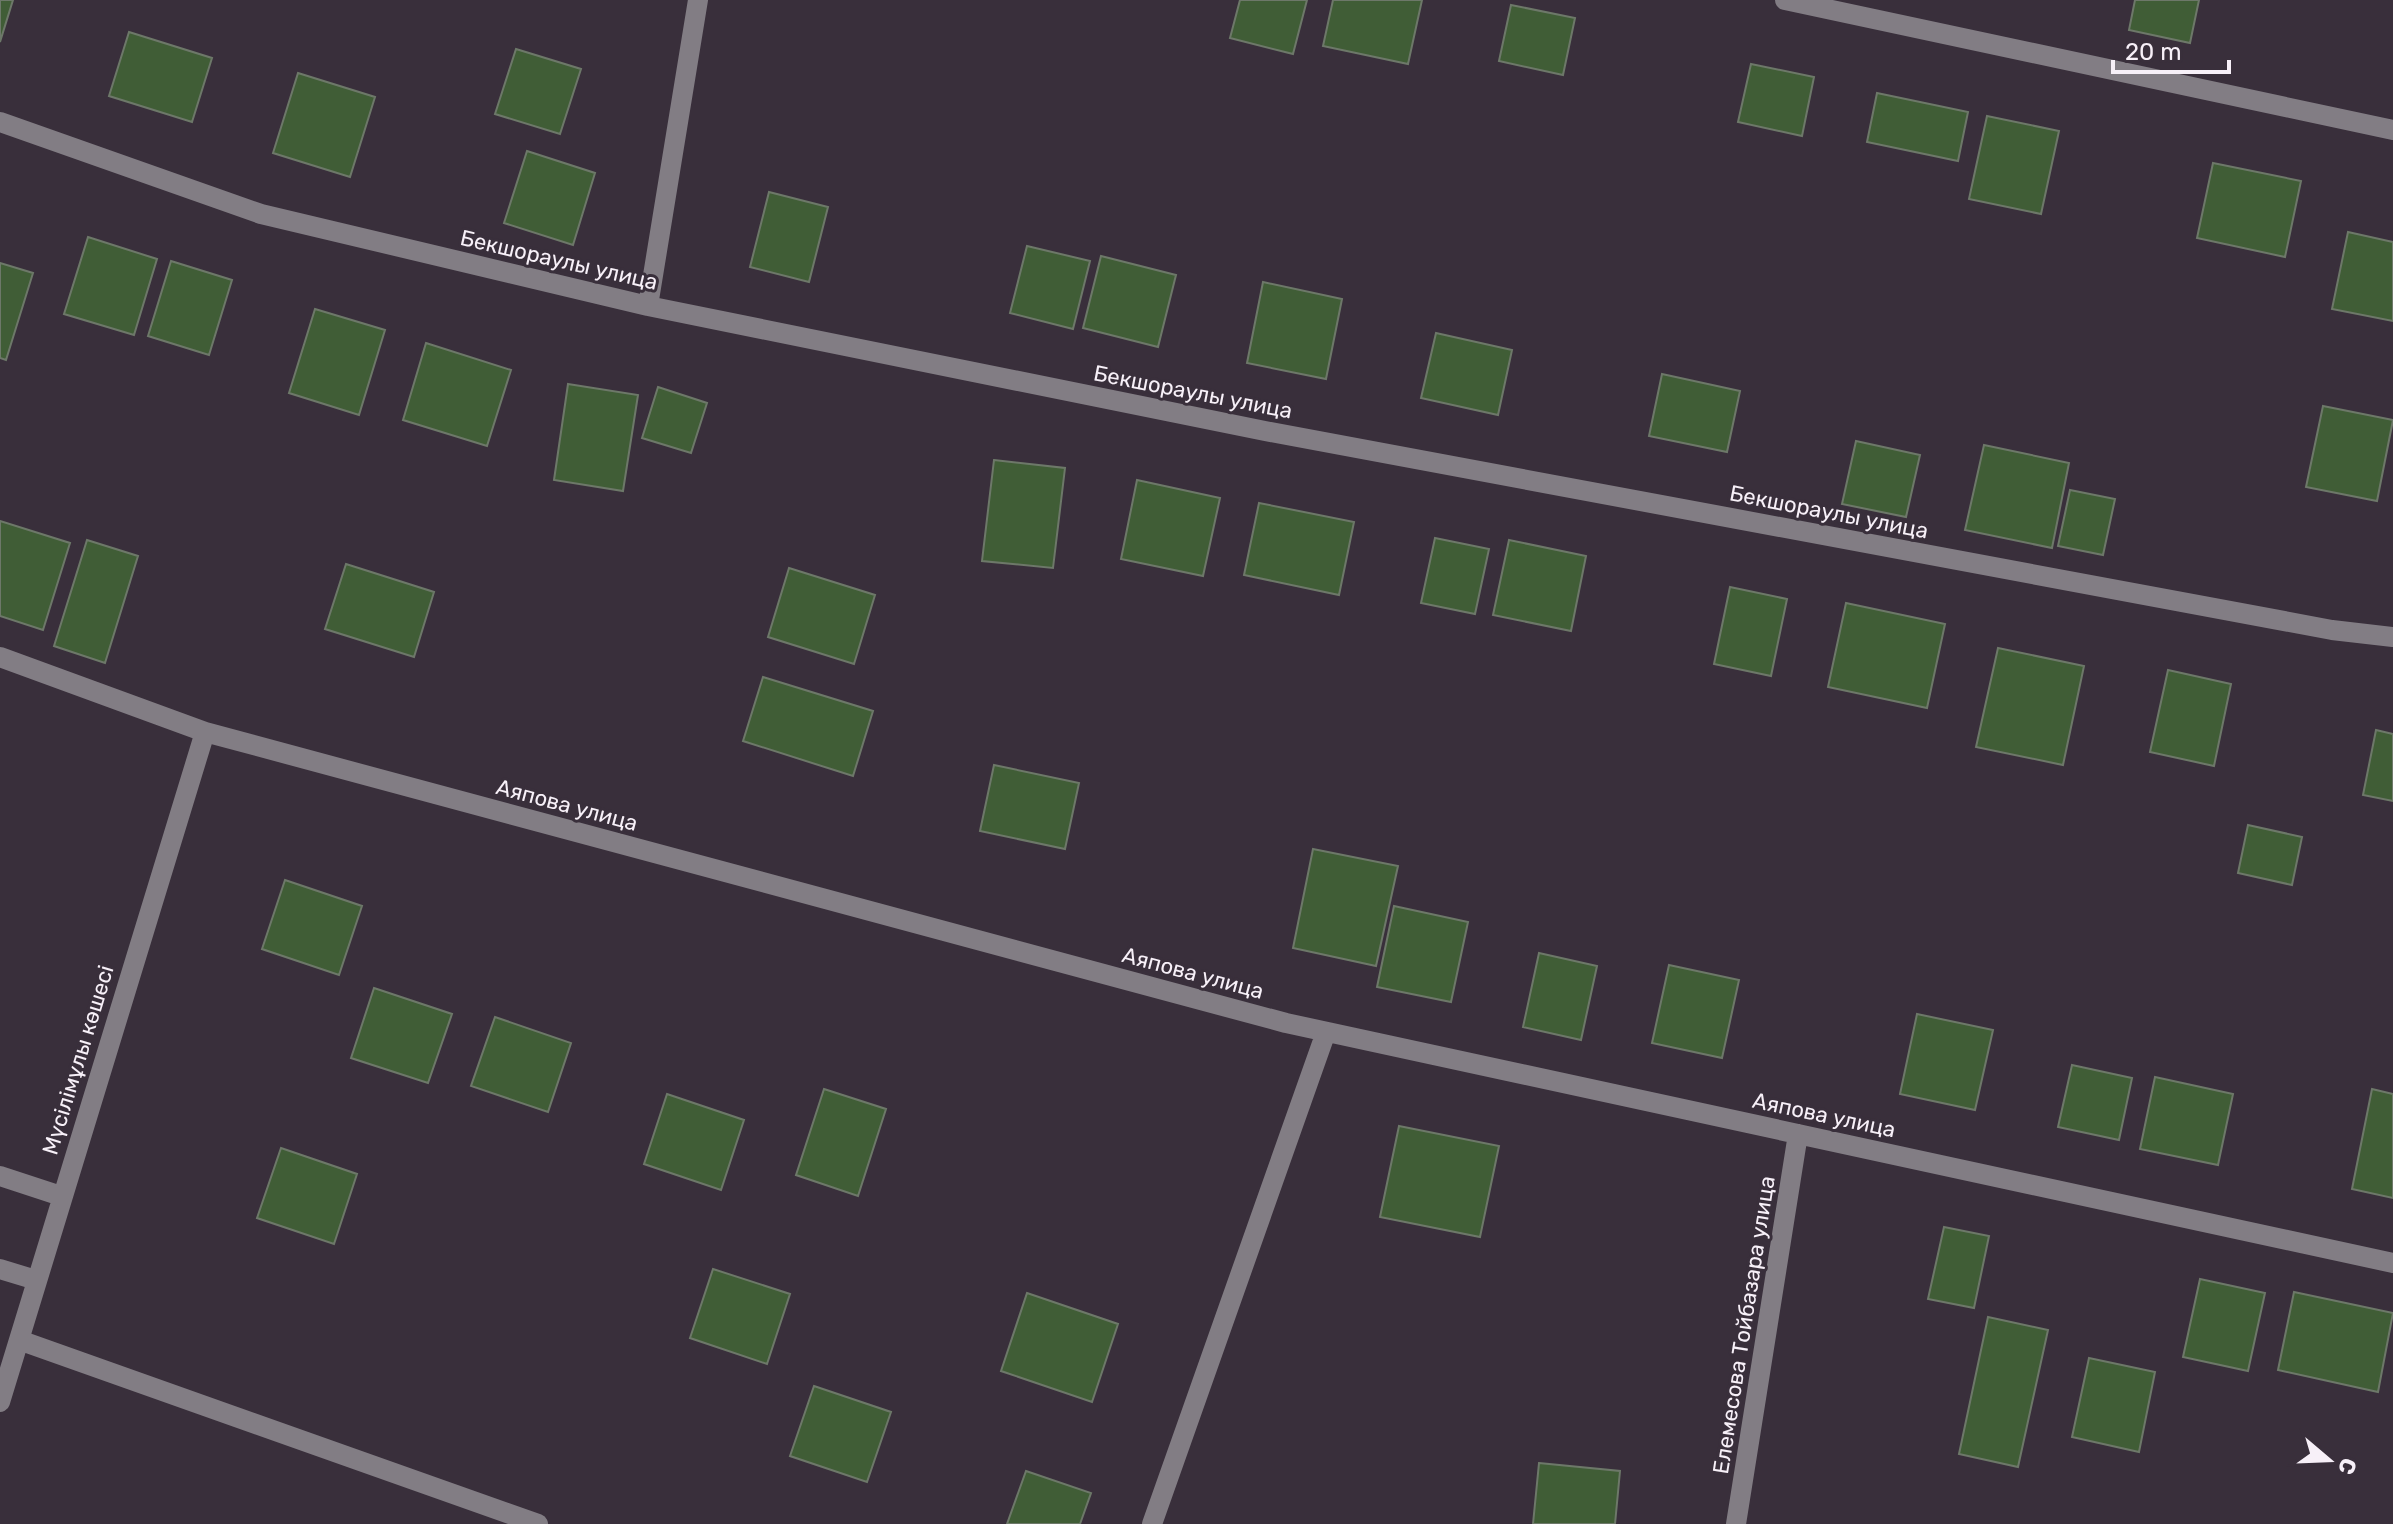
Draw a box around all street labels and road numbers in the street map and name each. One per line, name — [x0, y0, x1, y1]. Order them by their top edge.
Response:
street label: Бекшораулы улица — [458, 224, 660, 296]
street label: Бекшораулы улица — [1091, 359, 1295, 425]
street label: Бекшораулы улица — [1727, 479, 1931, 545]
street label: Аяпова улица — [493, 773, 641, 837]
street label: Аяпова улица — [1119, 941, 1267, 1005]
street label: Мүсілімұлы көшесі — [36, 962, 120, 1158]
street label: Аяпова улица — [1750, 1087, 1898, 1143]
street label: Елемесова Тойбазара улица — [1707, 1174, 1781, 1476]

